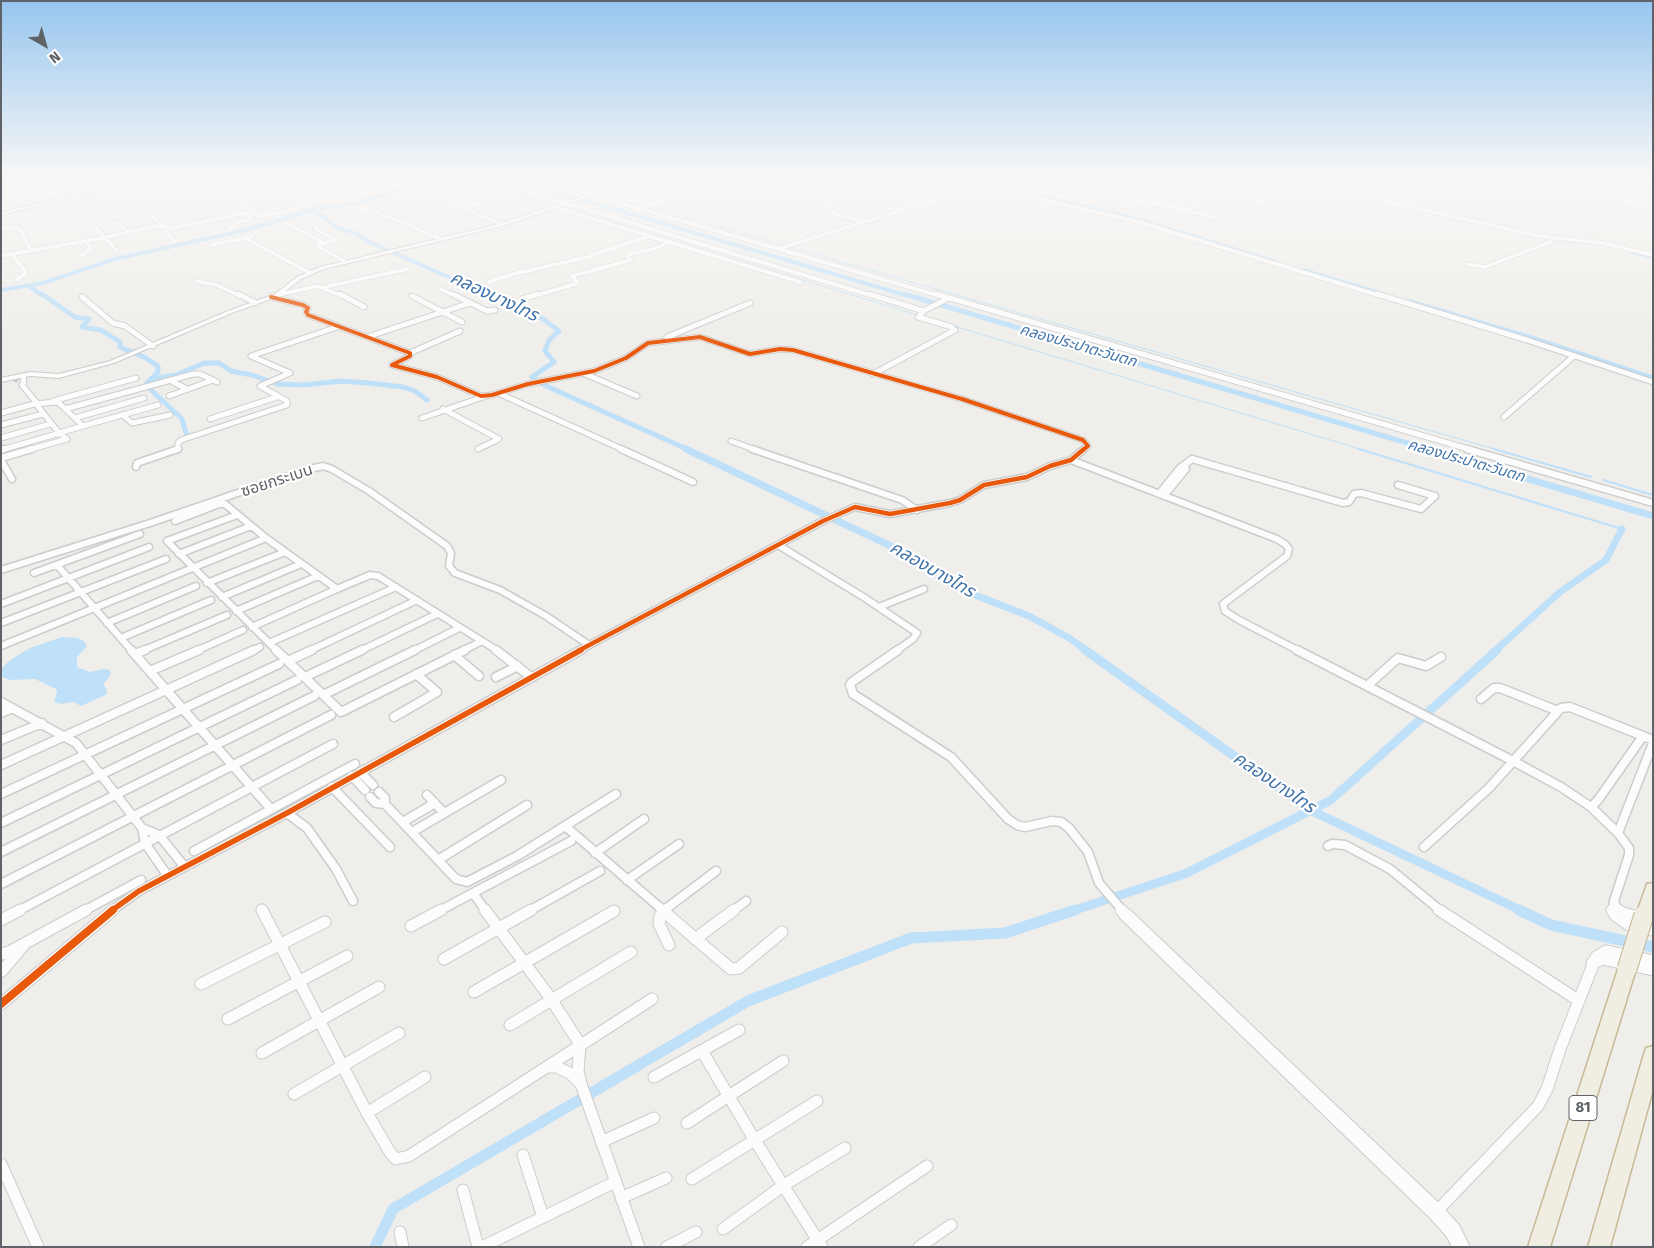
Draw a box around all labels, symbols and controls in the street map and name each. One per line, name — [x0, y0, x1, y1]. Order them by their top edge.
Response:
north arrow — [20, 20, 70, 70]
text: N — [46, 48, 63, 67]
water label: คลองบางไทร — [447, 267, 541, 327]
water label: คลองประปาตะวันตก — [1017, 321, 1139, 371]
water label: คลองประปาตะวันตก — [1405, 436, 1527, 486]
street label: ซอยกระเบน — [239, 460, 315, 502]
water label: คลองบางไทร — [886, 537, 978, 603]
water label: คลองบางไทร — [1229, 748, 1319, 818]
road number: 81 — [1569, 1096, 1597, 1120]

